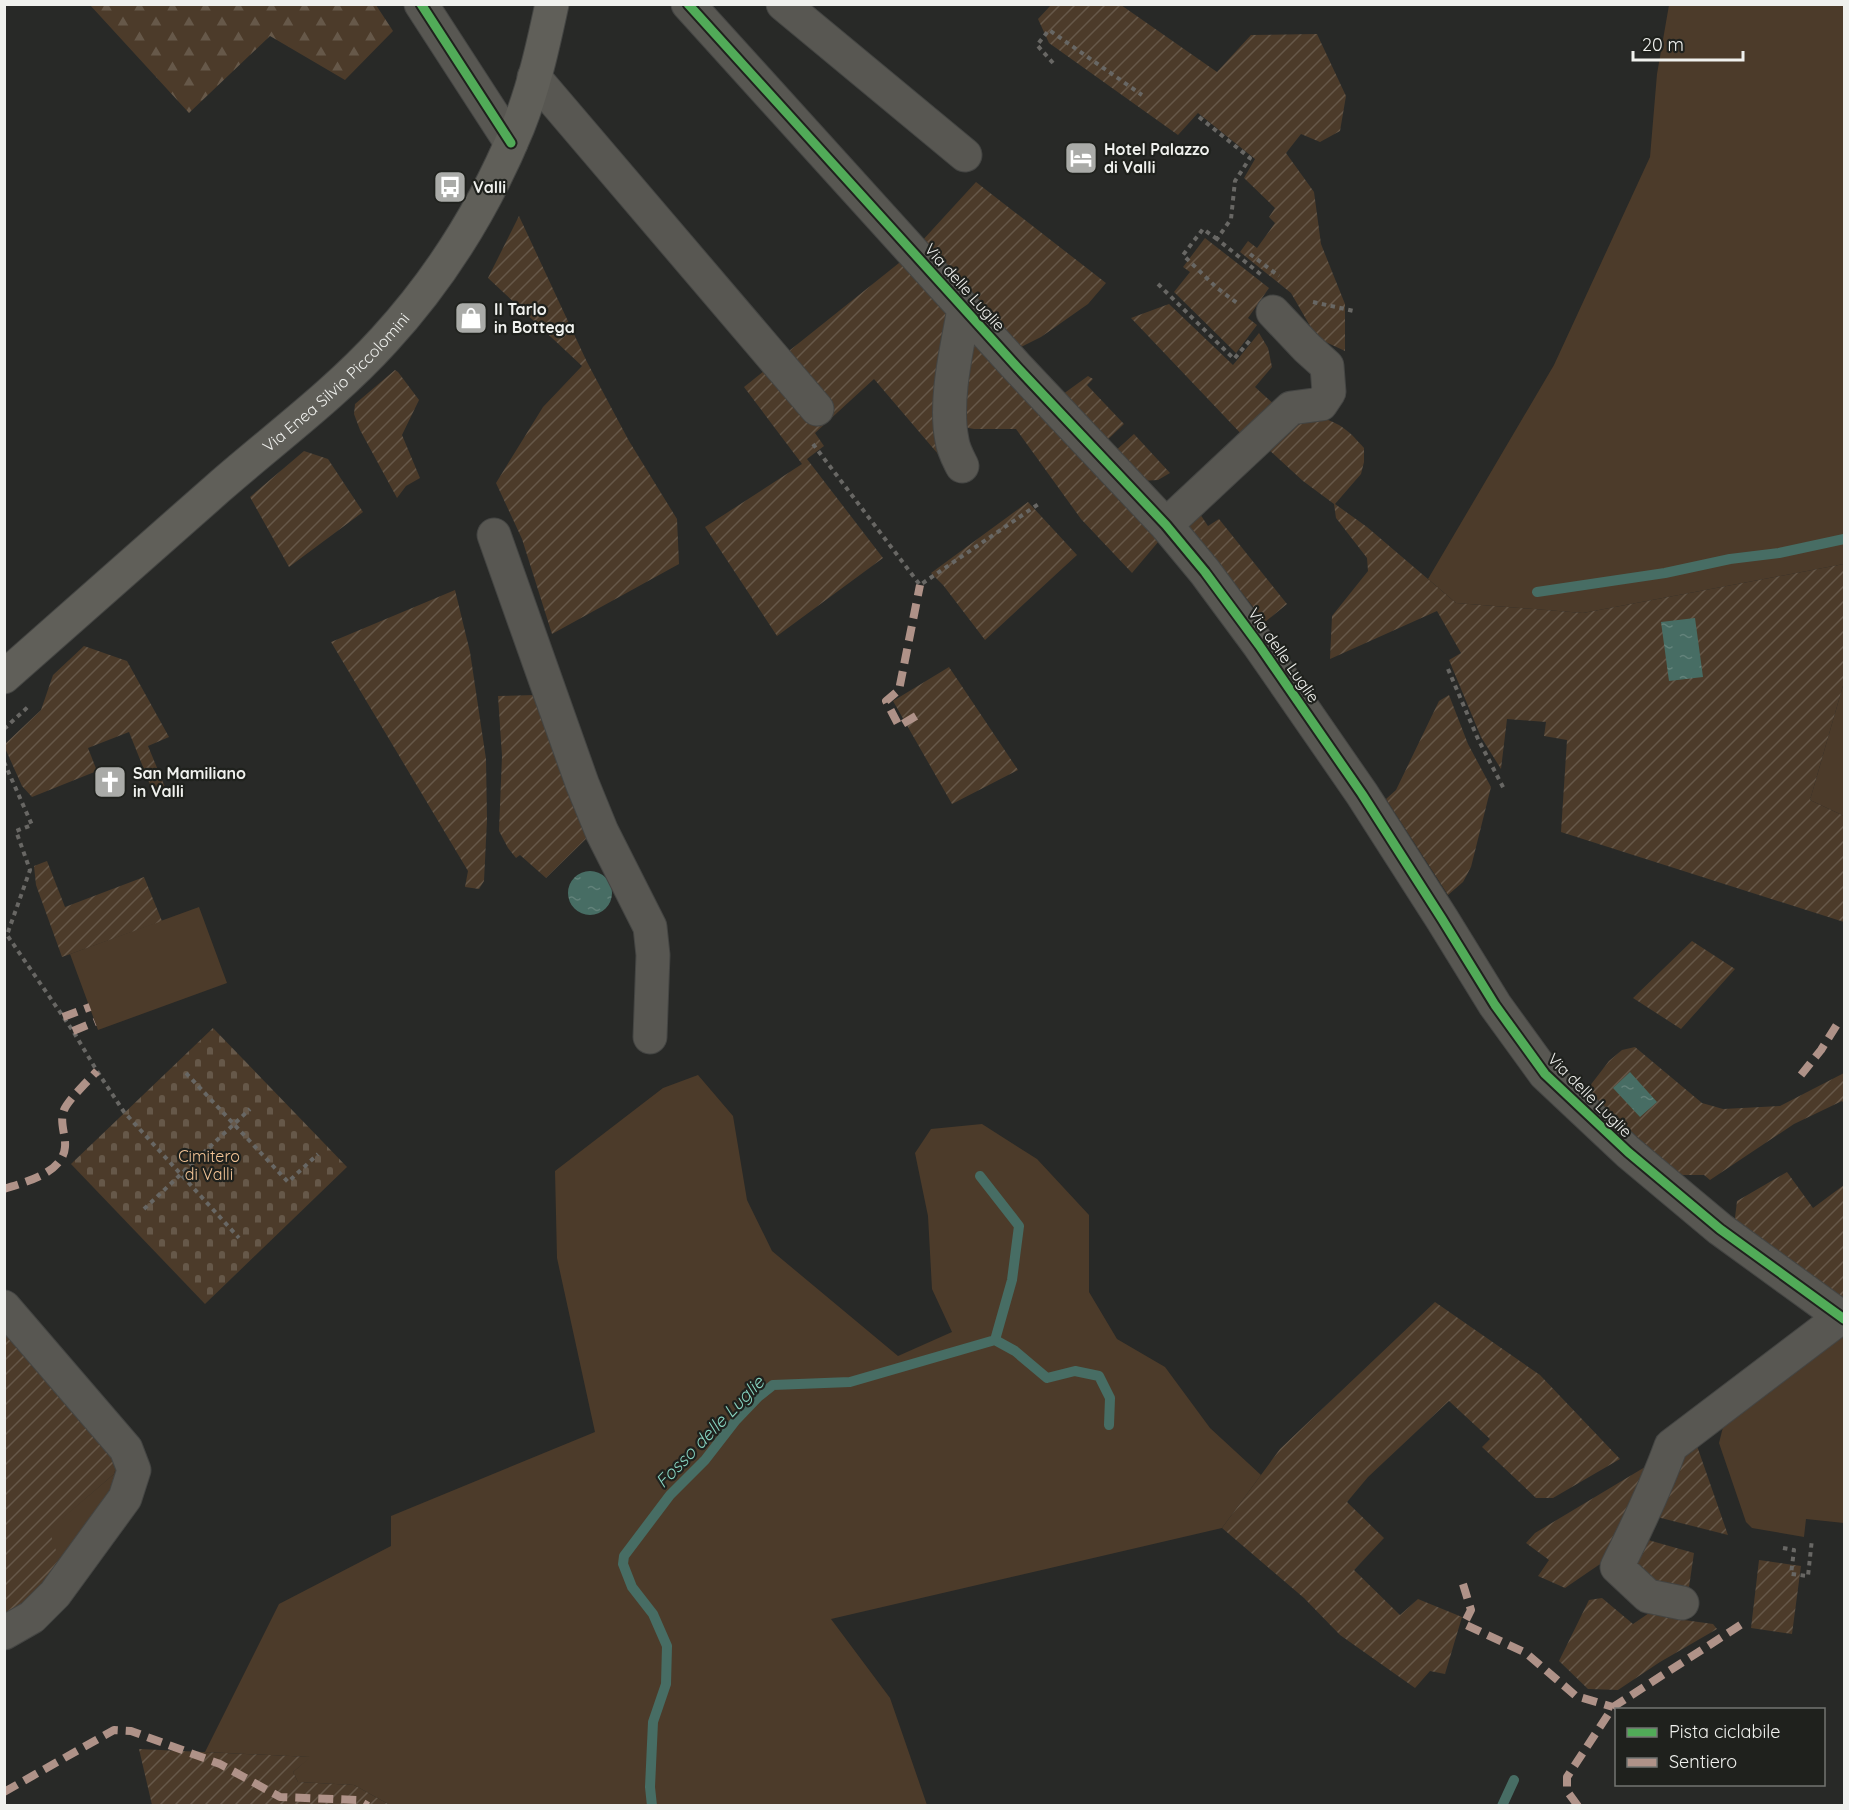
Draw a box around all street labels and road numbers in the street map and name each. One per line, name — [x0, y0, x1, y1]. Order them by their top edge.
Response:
street label: Via delle Luglie — [920, 239, 1010, 335]
street label: Via Enea Silvio Piccolomini — [258, 309, 414, 456]
street label: Via delle Luglie — [1244, 604, 1324, 706]
street label: Via delle Luglie — [1544, 1049, 1636, 1141]

